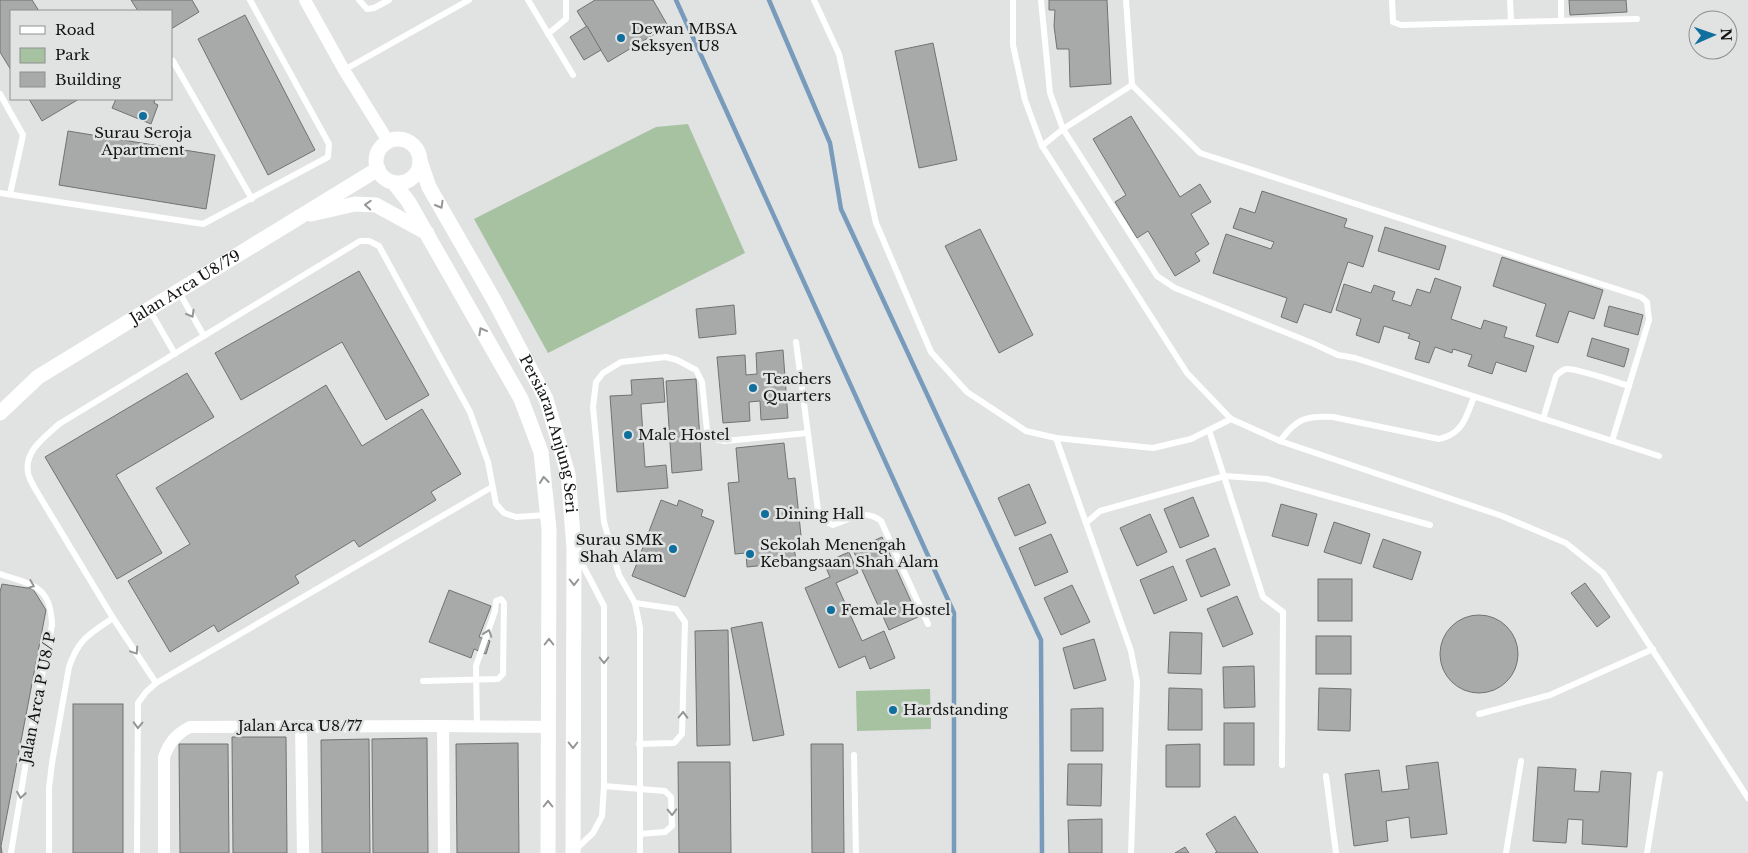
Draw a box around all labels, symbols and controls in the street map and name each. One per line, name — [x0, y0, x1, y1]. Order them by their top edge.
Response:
legend — [10, 10, 172, 100]
north arrow — [1688, 10, 1738, 60]
place label: Dewan MBSA Seksyen U8 — [631, 19, 738, 55]
text: Road — [55, 20, 95, 39]
text: N — [1717, 28, 1735, 41]
marker: Dewan MBSA Seksyen U8 — [615, 32, 627, 44]
text: Park — [55, 45, 91, 64]
text: Building — [55, 70, 122, 89]
marker: Surau Seroja Apartment — [137, 110, 149, 122]
place label: Surau Seroja Apartment — [94, 123, 192, 159]
one-way arrow — [363, 200, 371, 210]
one-way arrow — [433, 200, 443, 209]
street label: Jalan Arca U8/79 — [125, 245, 244, 329]
one-way arrow — [185, 308, 195, 317]
one-way arrow — [478, 327, 488, 336]
street label: Persiaran Anjung Seri — [515, 351, 581, 514]
place label: Teachers Quarters — [763, 369, 831, 405]
marker: Teachers Quarters — [747, 382, 759, 394]
place label: Male Hostel — [638, 425, 730, 444]
marker: Male Hostel — [622, 429, 634, 441]
one-way arrow — [539, 475, 550, 483]
place label: Dining Hall — [775, 504, 864, 523]
marker: Dining Hall — [759, 508, 771, 520]
place label: Surau SMK Shah Alam — [576, 530, 663, 566]
place label: Sekolah Menengah Kebangsaan Shah Alam — [760, 535, 939, 571]
marker: Surau SMK Shah Alam — [667, 543, 679, 555]
marker: Sekolah Menengah Kebangsaan Shah Alam — [744, 548, 756, 560]
one-way arrow — [569, 578, 579, 586]
one-way arrow — [26, 579, 35, 589]
place label: Female Hostel — [841, 600, 951, 619]
marker: Female Hostel — [825, 604, 837, 616]
one-way arrow — [482, 630, 492, 638]
street label: Jalan Arca P U8/P — [15, 631, 60, 767]
one-way arrow — [544, 638, 554, 646]
one-way arrow — [128, 645, 138, 654]
one-way arrow — [599, 656, 609, 664]
place label: Hardstanding — [903, 700, 1009, 719]
marker: Hardstanding — [887, 704, 899, 716]
one-way arrow — [677, 711, 688, 719]
street label: Jalan Arca U8/77 — [236, 716, 362, 735]
one-way arrow — [133, 722, 143, 729]
one-way arrow — [568, 741, 578, 749]
one-way arrow — [16, 790, 26, 799]
one-way arrow — [543, 800, 553, 808]
one-way arrow — [667, 808, 677, 816]

